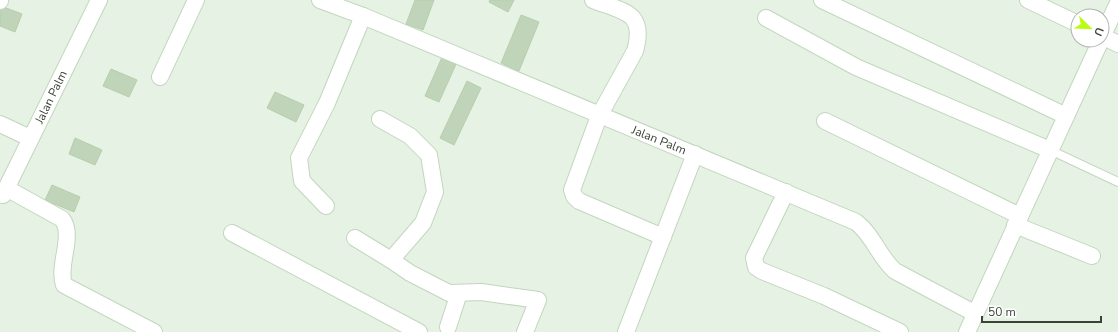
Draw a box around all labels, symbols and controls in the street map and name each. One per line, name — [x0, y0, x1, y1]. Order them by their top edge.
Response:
north arrow — [1070, 8, 1110, 48]
text: U — [1090, 25, 1107, 38]
street label: Jalan Palm — [31, 68, 71, 127]
street label: Jalan Palm — [628, 121, 689, 158]
scale bar — [982, 298, 1101, 324]
text: 50 m — [988, 304, 1016, 320]

